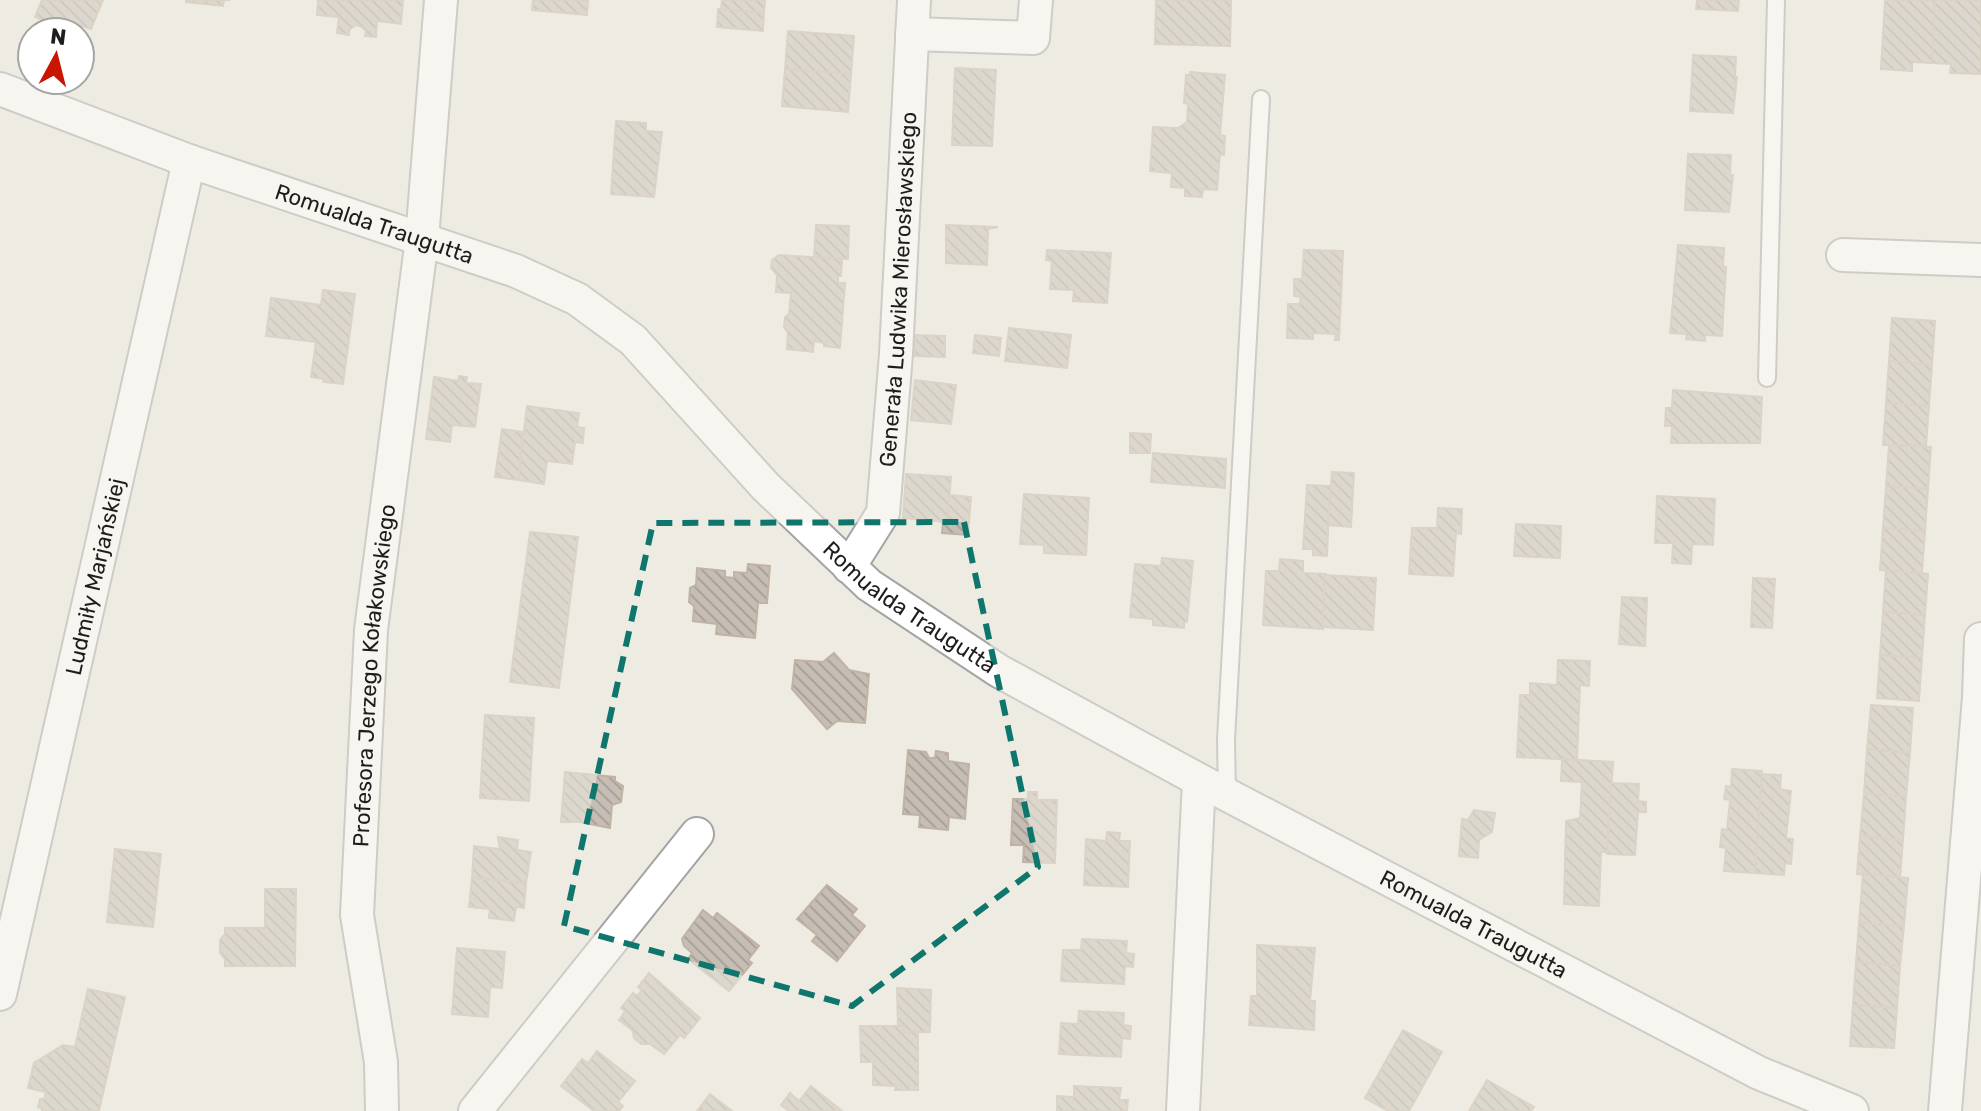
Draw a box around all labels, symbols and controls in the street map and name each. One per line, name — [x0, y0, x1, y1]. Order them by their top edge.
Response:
north arrow — [16, 16, 96, 96]
text: N — [49, 22, 68, 51]
street label: Generała Ludwika Mierosławskiego — [874, 111, 922, 468]
street label: Romualda Traugutta — [272, 178, 477, 270]
street label: Ludmiły Marjańskiej — [60, 476, 131, 678]
street label: Profesora Jerzego Kołakowskiego — [347, 503, 401, 848]
street label: Romualda Traugutta — [817, 536, 1001, 679]
street label: Romualda Traugutta — [1375, 864, 1572, 984]

